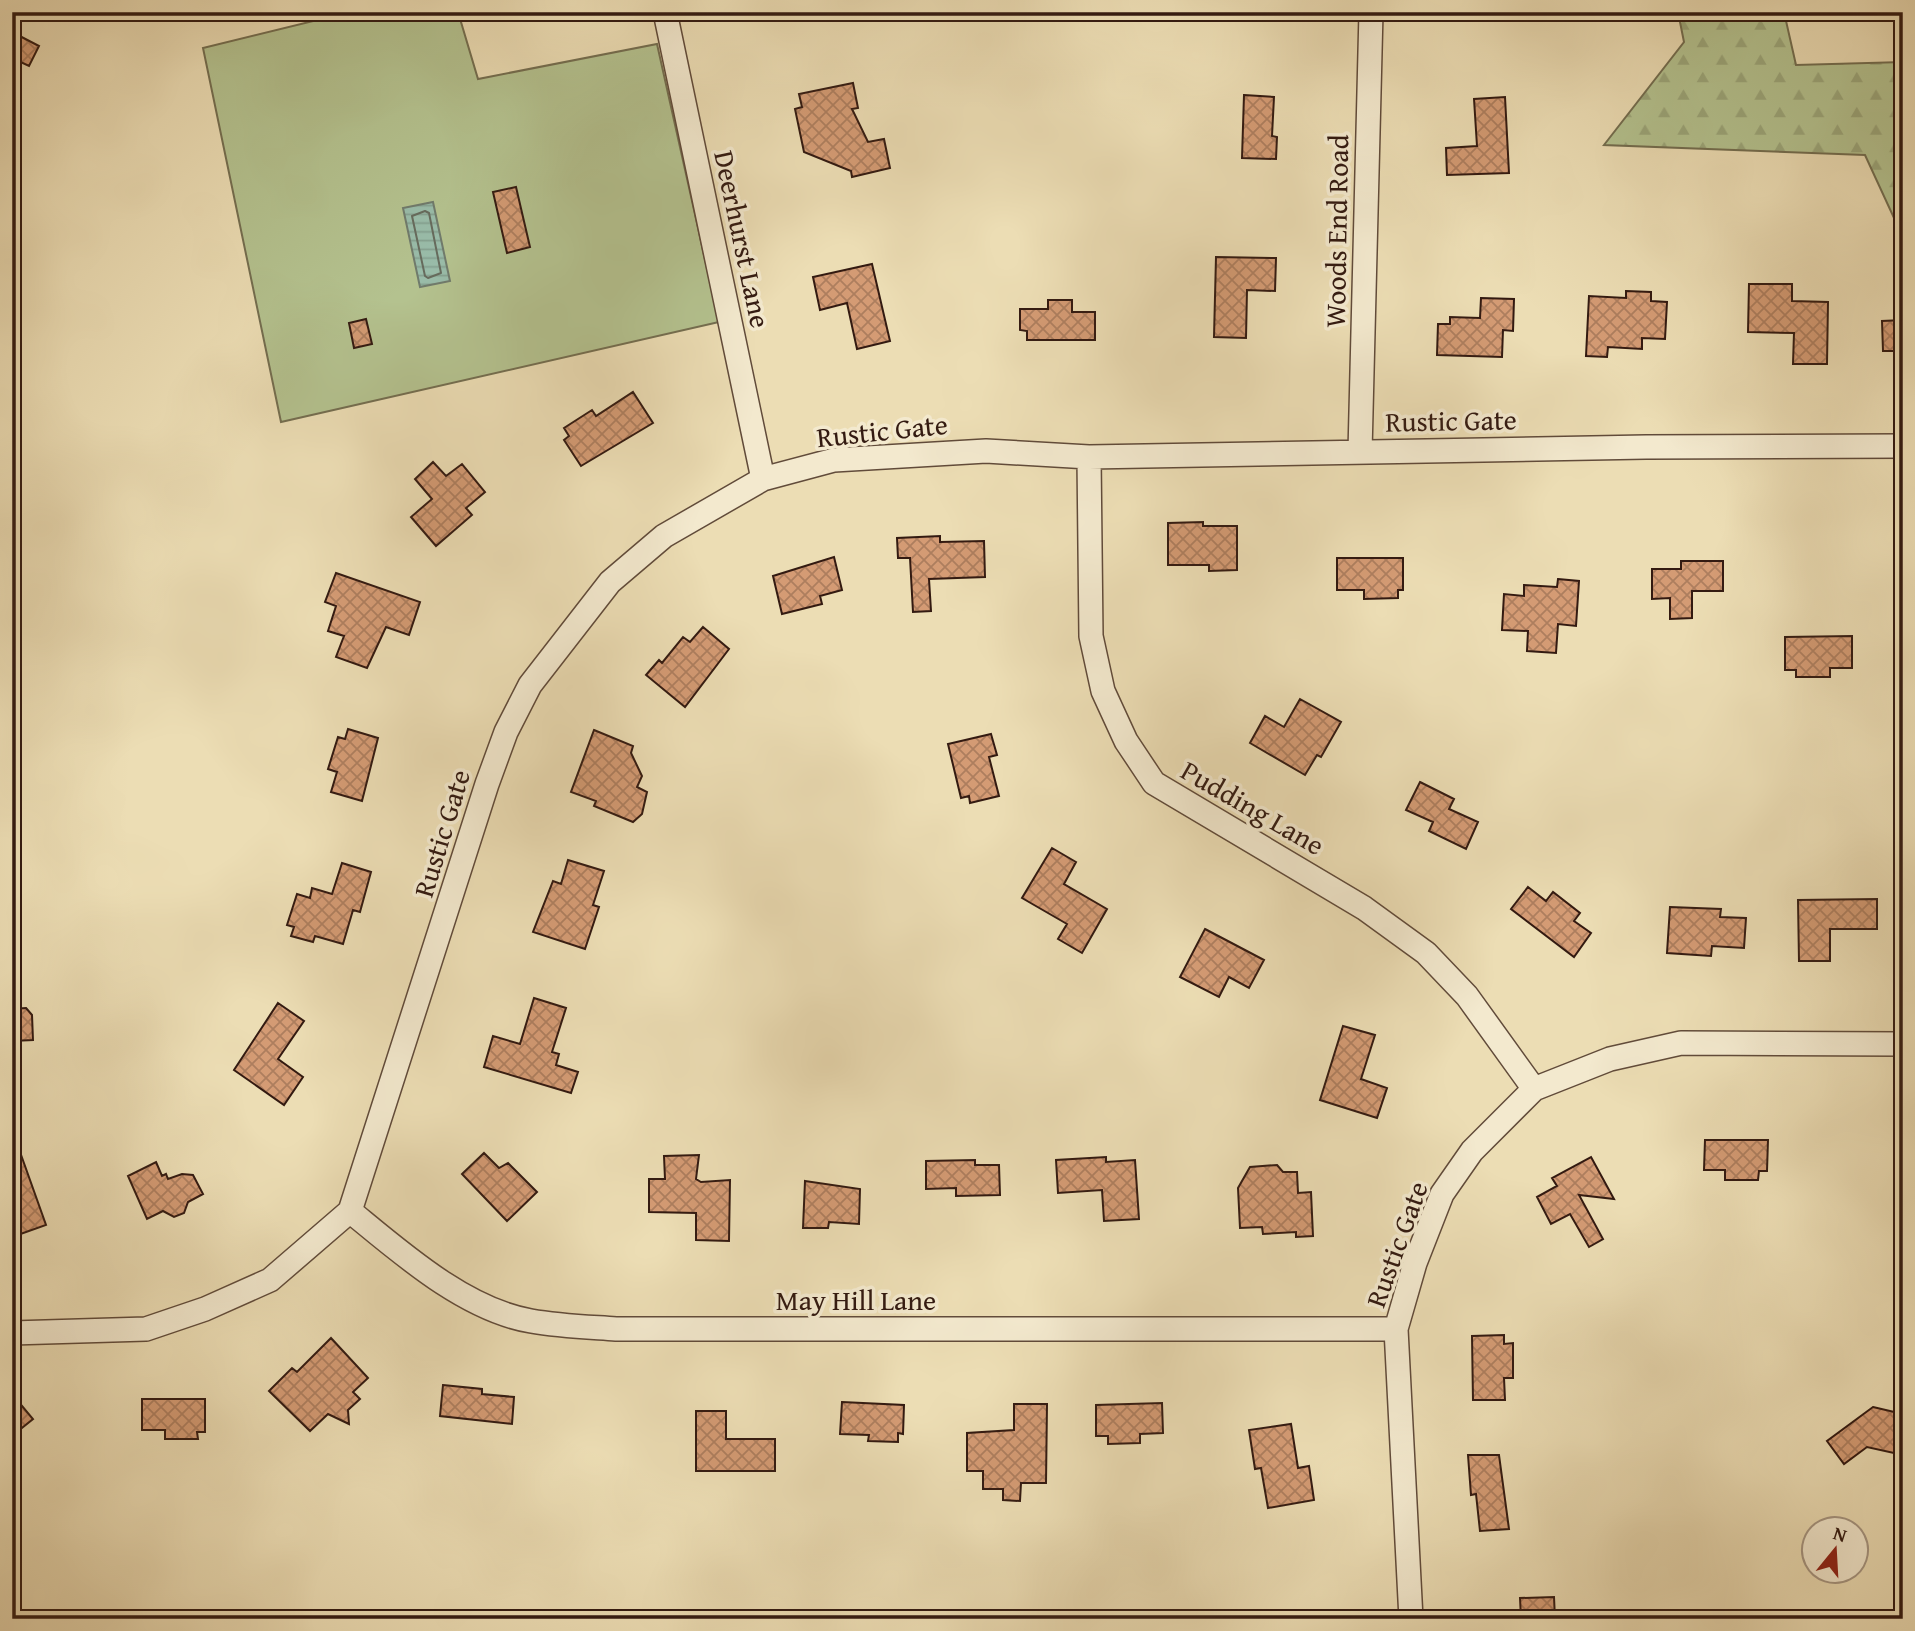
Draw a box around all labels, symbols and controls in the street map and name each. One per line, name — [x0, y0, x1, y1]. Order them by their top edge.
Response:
street label: Woods End Road — [1314, 134, 1358, 328]
street label: Deerhurst Lane — [704, 147, 782, 331]
street label: Rustic Gate — [1385, 398, 1517, 442]
street label: Rustic Gate — [814, 403, 950, 457]
street label: Pudding Lane — [1174, 749, 1332, 865]
street label: Rustic Gate — [402, 764, 480, 902]
street label: Rustic Gate — [1354, 1175, 1438, 1313]
street label: May Hill Lane — [776, 1279, 936, 1320]
north arrow — [1800, 1516, 1870, 1586]
text: N — [1830, 1519, 1851, 1549]

